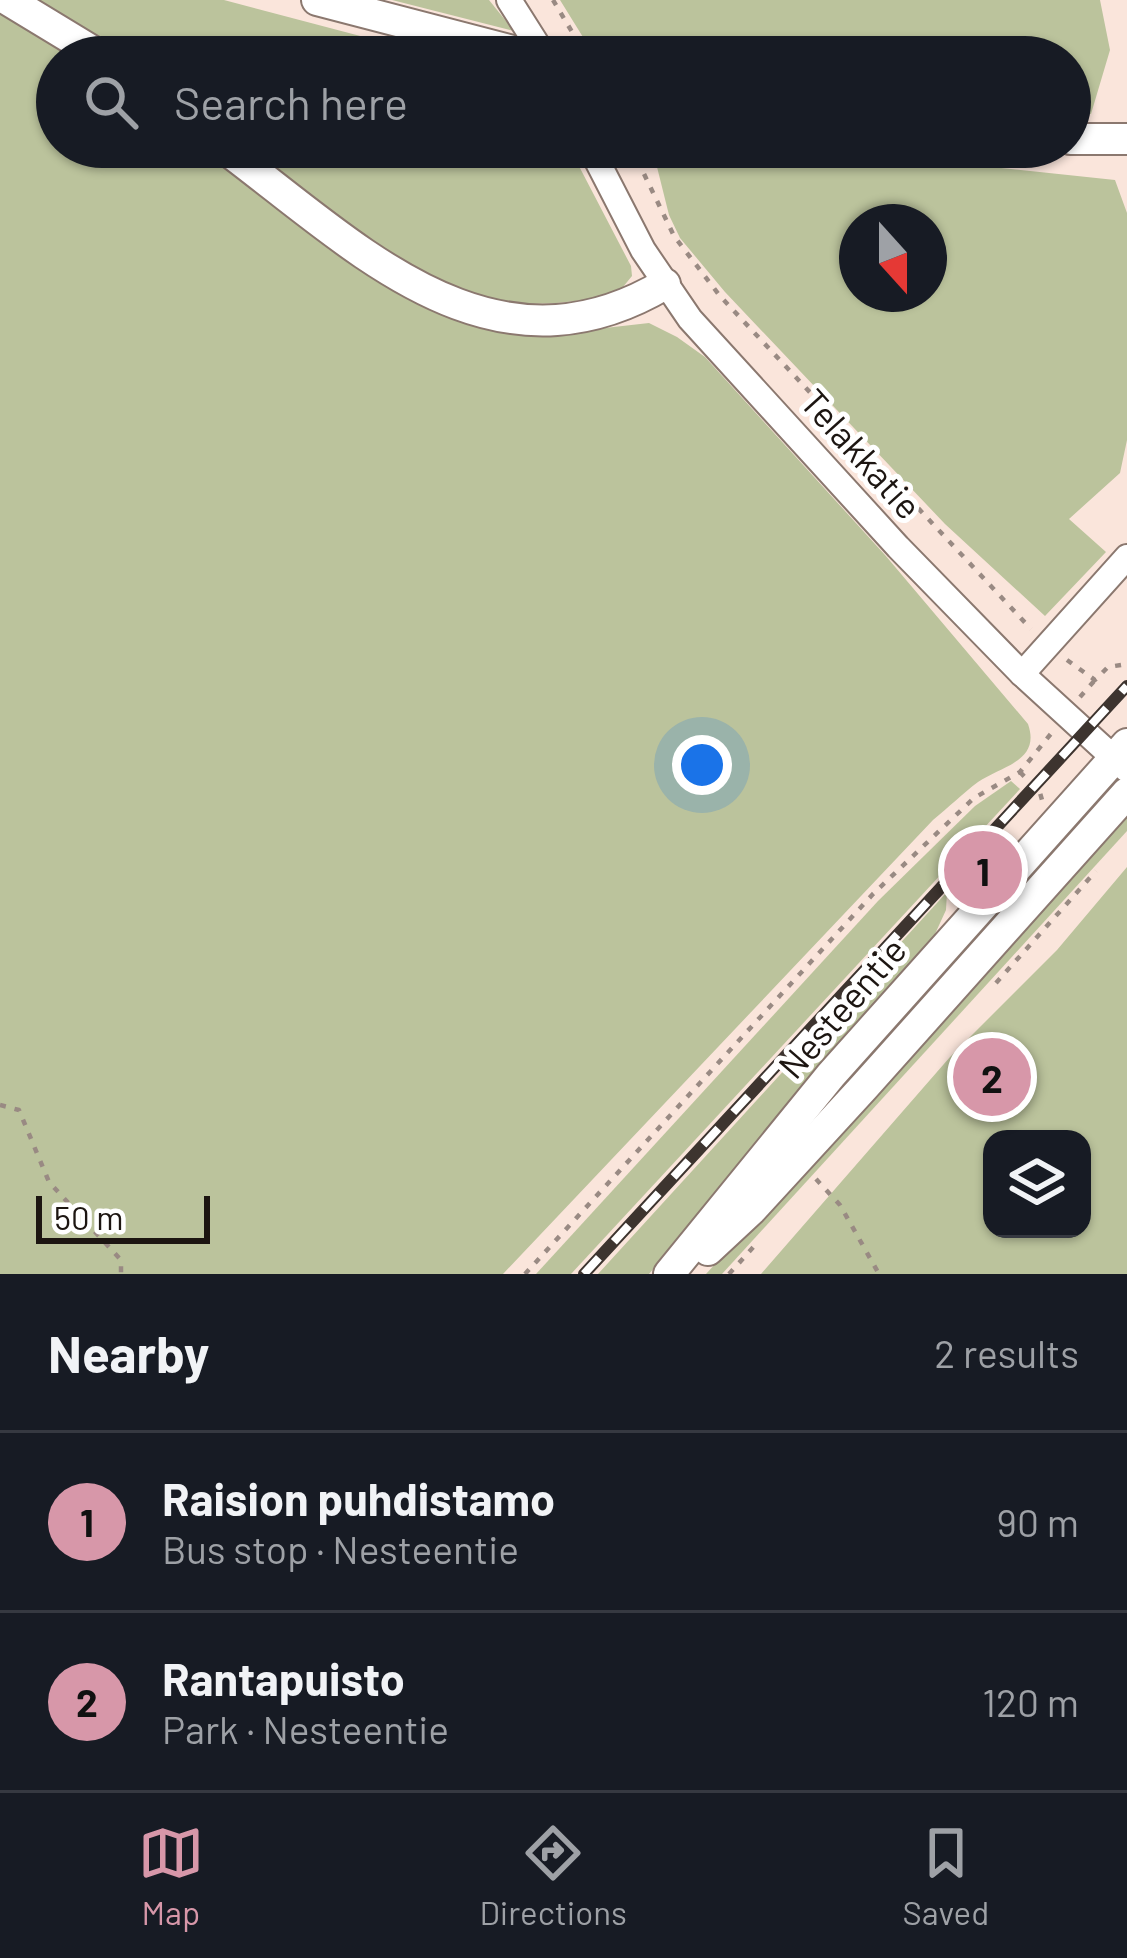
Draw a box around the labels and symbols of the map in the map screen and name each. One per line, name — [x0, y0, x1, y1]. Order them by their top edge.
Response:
north arrow — [839, 204, 947, 312]
street label: Telakkatie — [793, 379, 931, 527]
your location — [672, 735, 732, 795]
pin: 1 — [944, 825, 1022, 915]
street label: Nesteentie — [768, 928, 914, 1086]
pin: 2 — [953, 1032, 1031, 1122]
scale bar — [36, 1190, 210, 1243]

